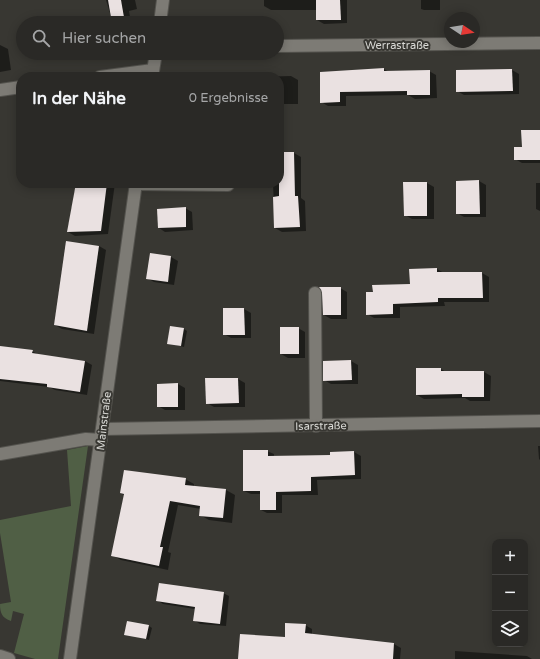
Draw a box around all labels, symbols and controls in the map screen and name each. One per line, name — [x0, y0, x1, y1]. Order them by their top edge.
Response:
north arrow — [444, 12, 480, 48]
search box — [16, 16, 284, 60]
icon: search — [30, 27, 52, 49]
text: Hier suchen — [62, 29, 146, 47]
street label: Werrastraße — [365, 39, 429, 52]
text: In der Nähe — [32, 88, 126, 109]
text: 0 Ergebnisse — [189, 90, 268, 106]
street label: Mainstraße — [94, 391, 114, 451]
street label: Isarstraße — [295, 419, 347, 433]
map controls — [492, 539, 528, 647]
button: + — [492, 539, 528, 575]
button: − — [492, 575, 528, 611]
button: layers — [492, 611, 528, 647]

